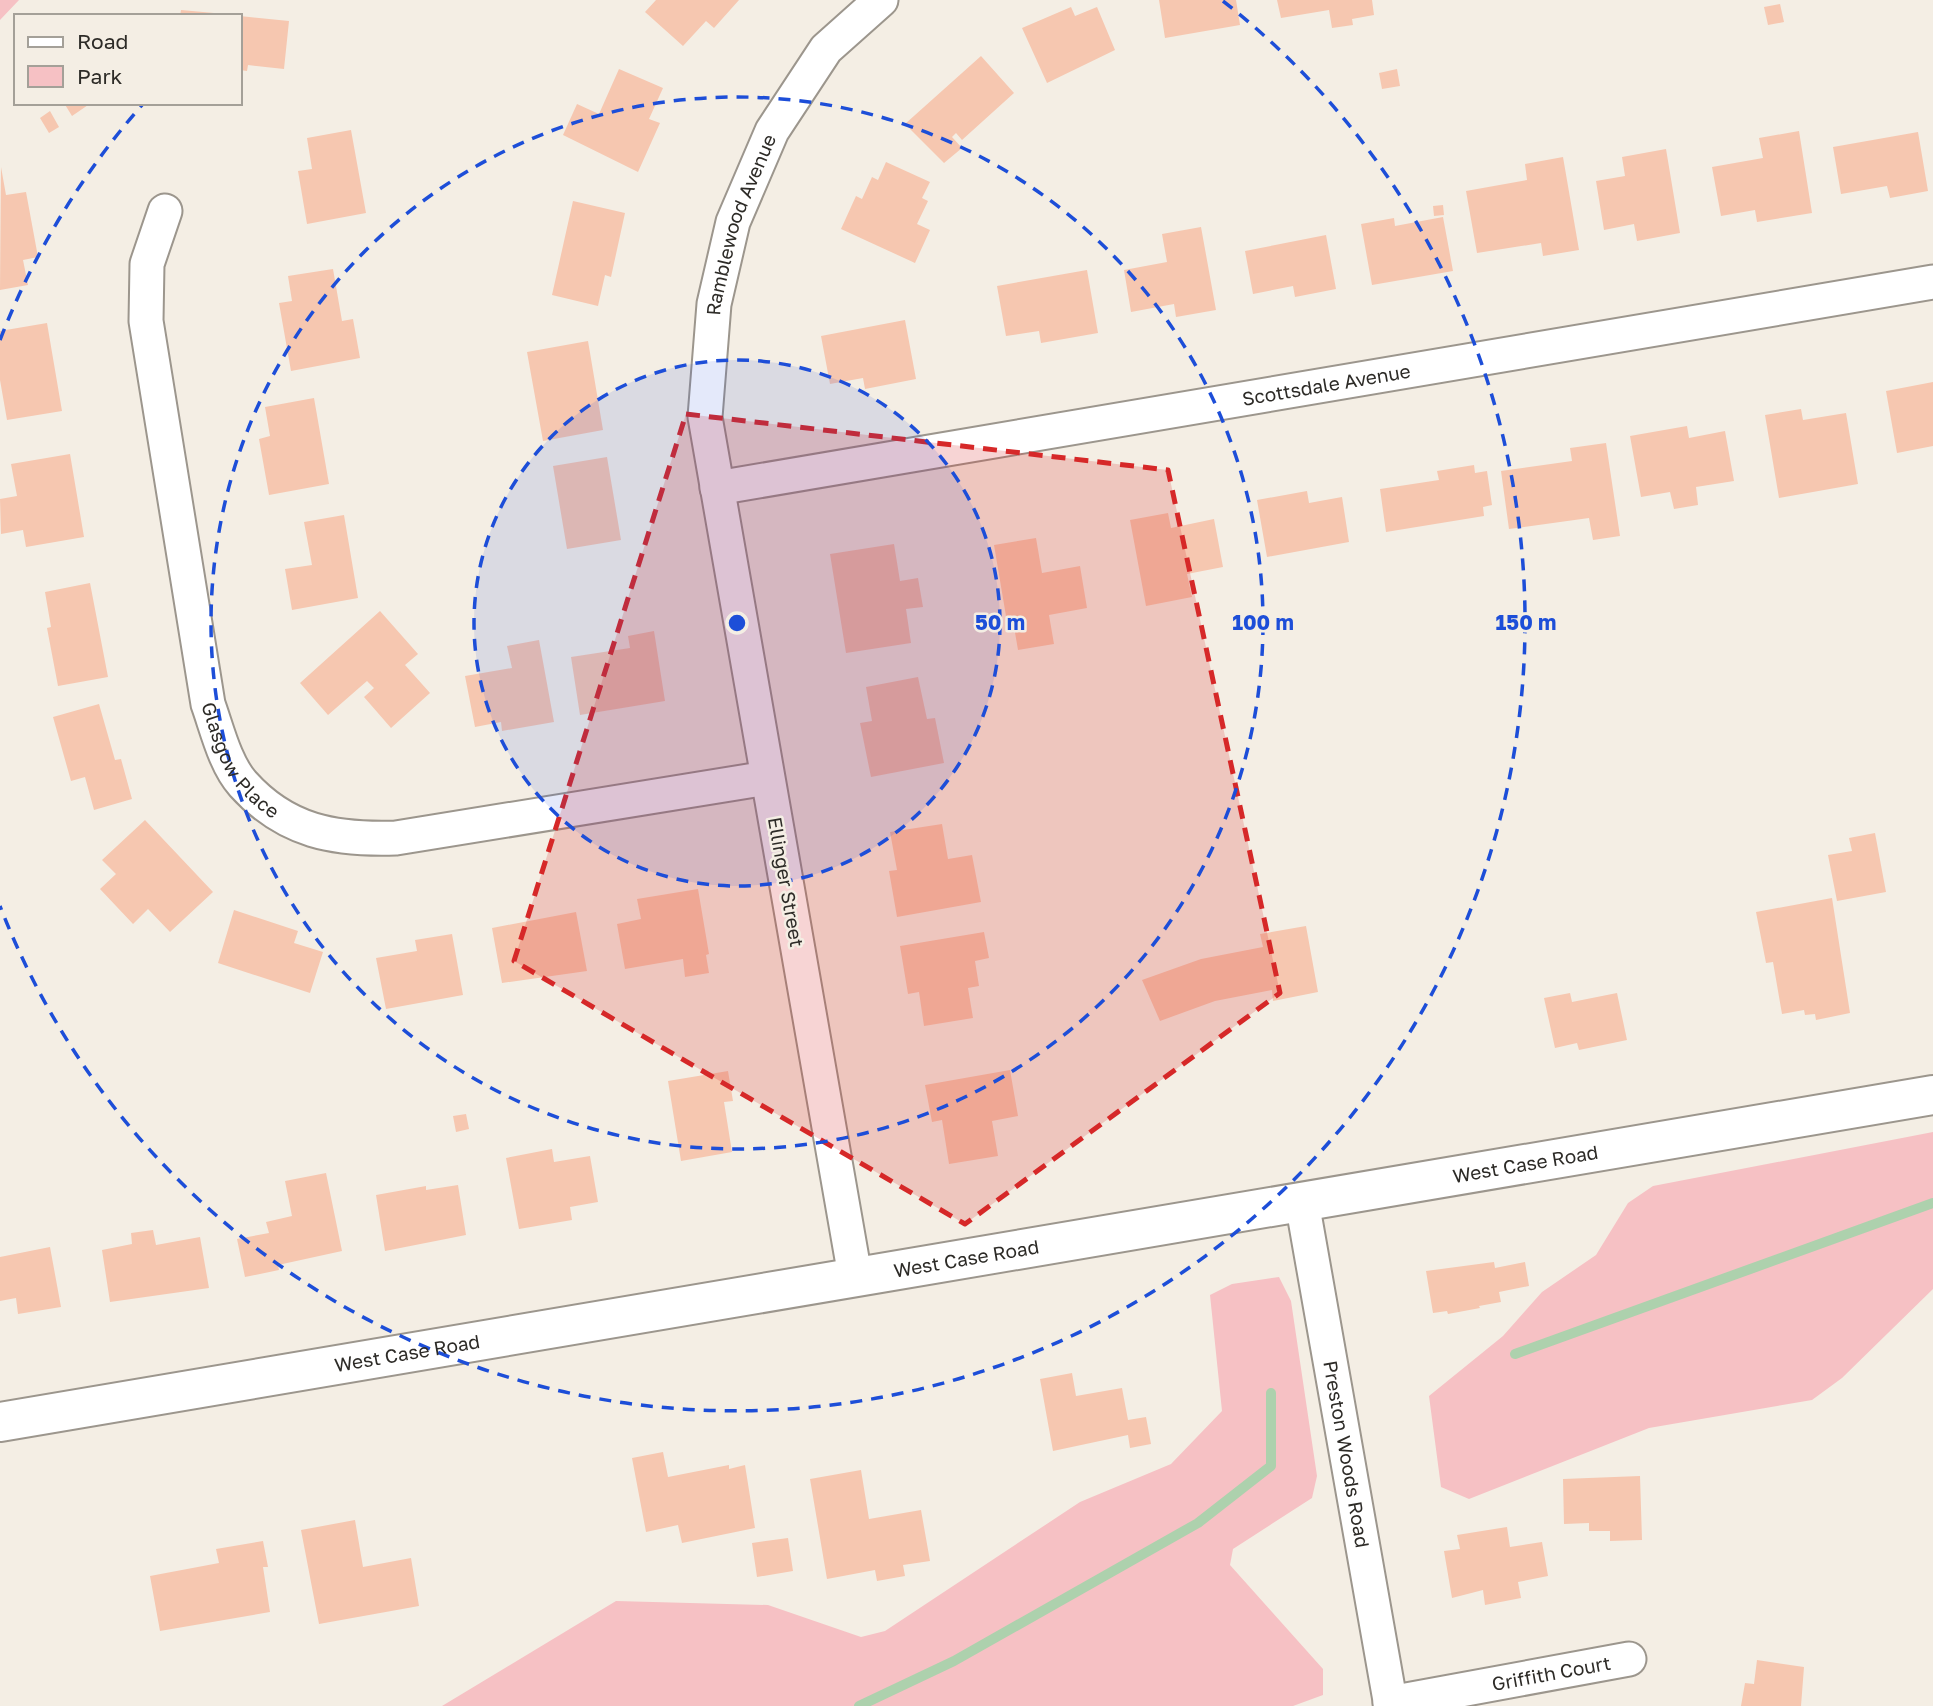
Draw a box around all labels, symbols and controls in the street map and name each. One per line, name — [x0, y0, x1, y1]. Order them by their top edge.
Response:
legend — [14, 14, 242, 105]
text: Road — [77, 28, 128, 54]
text: Park — [77, 63, 123, 89]
street label: Ramblewood Avenue — [701, 130, 780, 316]
street label: Scottsdale Avenue — [1240, 359, 1412, 410]
text: 50 m — [975, 609, 1025, 635]
text: 100 m — [1232, 609, 1294, 635]
text: 150 m — [1496, 609, 1556, 635]
centre of rings — [725, 611, 749, 635]
street label: Glasgow Place — [197, 699, 284, 823]
street label: Ellinger Street — [764, 815, 809, 949]
street label: West Case Road — [1451, 1140, 1600, 1187]
street label: West Case Road — [892, 1234, 1041, 1282]
street label: West Case Road — [333, 1329, 482, 1376]
street label: Preston Woods Road — [1319, 1359, 1375, 1549]
street label: Griffith Court — [1490, 1651, 1612, 1695]

